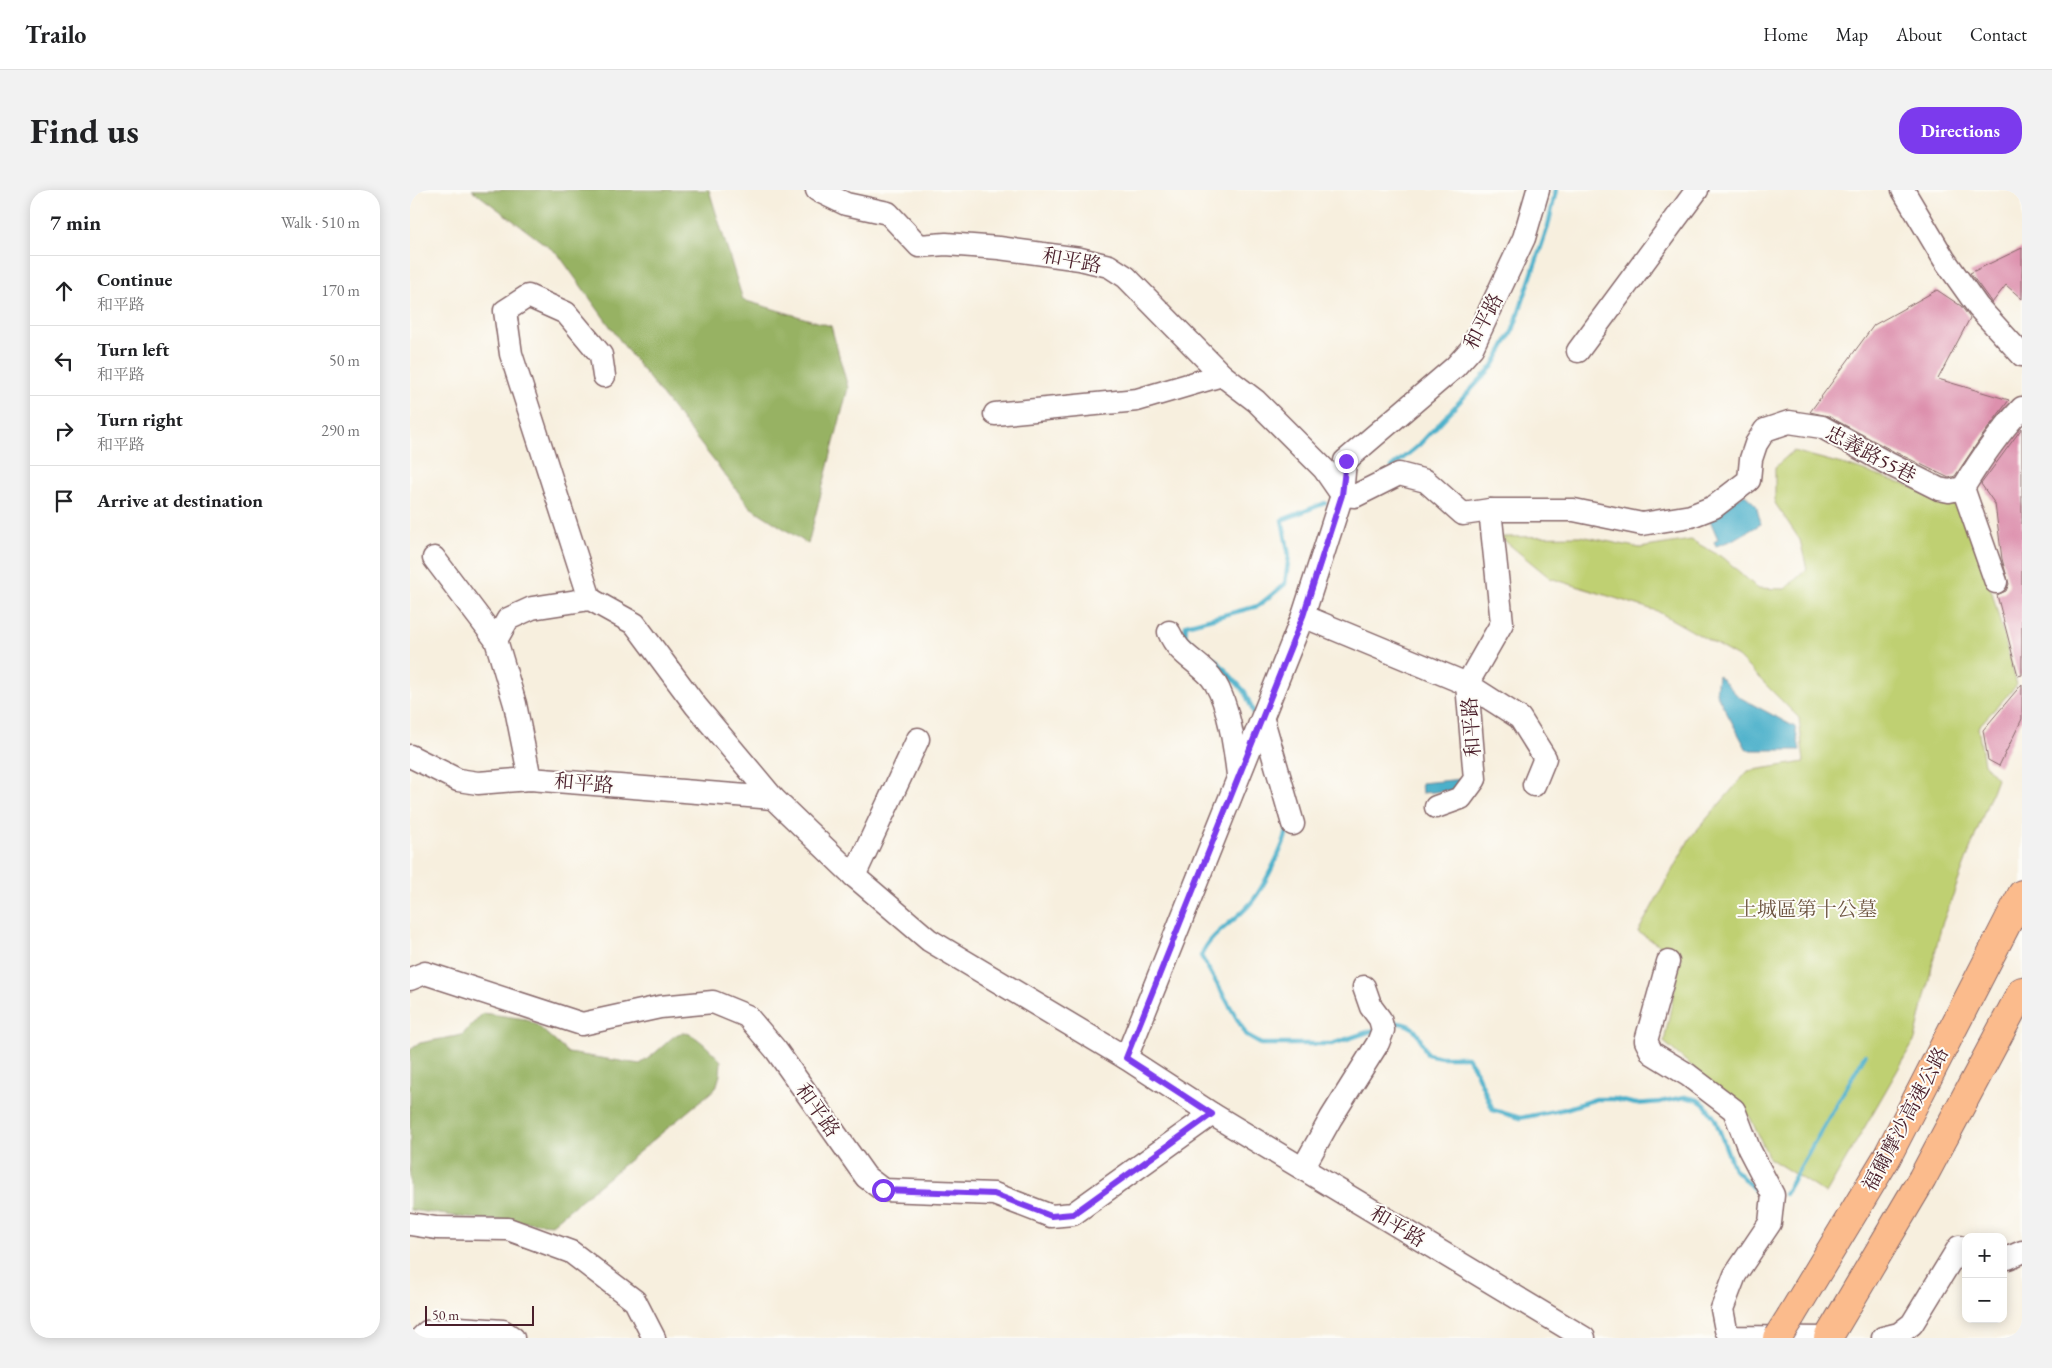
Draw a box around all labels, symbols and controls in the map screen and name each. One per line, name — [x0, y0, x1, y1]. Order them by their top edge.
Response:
text: Trailo — [25, 19, 86, 50]
text: Home — [1763, 23, 1808, 46]
text: Map — [1836, 23, 1868, 46]
text: About — [1896, 23, 1942, 46]
text: Contact — [1970, 23, 2027, 46]
button: Directions — [1899, 107, 2022, 154]
text: Find us — [30, 108, 139, 153]
text: 7 min — [50, 209, 101, 236]
text: Walk · 510 m — [281, 212, 360, 233]
street label: 和平路 — [1040, 242, 1104, 278]
text: Continue — [97, 267, 172, 292]
icon: ahead — [50, 277, 78, 305]
text: 170 m — [321, 280, 360, 301]
street label: 和平路 — [1457, 288, 1509, 354]
text: 和平路 — [97, 294, 145, 315]
text: Turn left — [97, 337, 169, 362]
icon: left — [50, 347, 78, 375]
text: 50 m — [329, 350, 360, 371]
text: 和平路 — [97, 364, 145, 385]
text: Turn right — [97, 407, 183, 432]
icon: right — [50, 417, 78, 445]
street label: 忠義路55巷 — [1821, 419, 1921, 489]
text: 290 m — [321, 420, 360, 441]
text: 和平路 — [97, 434, 145, 455]
route end — [1335, 450, 1358, 473]
icon: arrive — [50, 487, 78, 515]
text: Arrive at destination — [97, 488, 263, 513]
street label: 和平路 — [1456, 696, 1486, 758]
street label: 和平路 — [553, 767, 615, 799]
park label: 土城區第十公墓 — [1737, 896, 1877, 922]
street label: 福爾摩沙高速公路 — [1856, 1042, 1954, 1196]
street label: 和平路 — [790, 1078, 846, 1142]
route start — [872, 1179, 895, 1202]
street label: 和平路 — [1366, 1199, 1430, 1253]
map controls — [1962, 1233, 2007, 1323]
button: + — [1962, 1233, 2007, 1278]
button: − — [1962, 1278, 2007, 1323]
scale bar — [425, 1303, 534, 1326]
text: 50 m — [432, 1306, 459, 1324]

